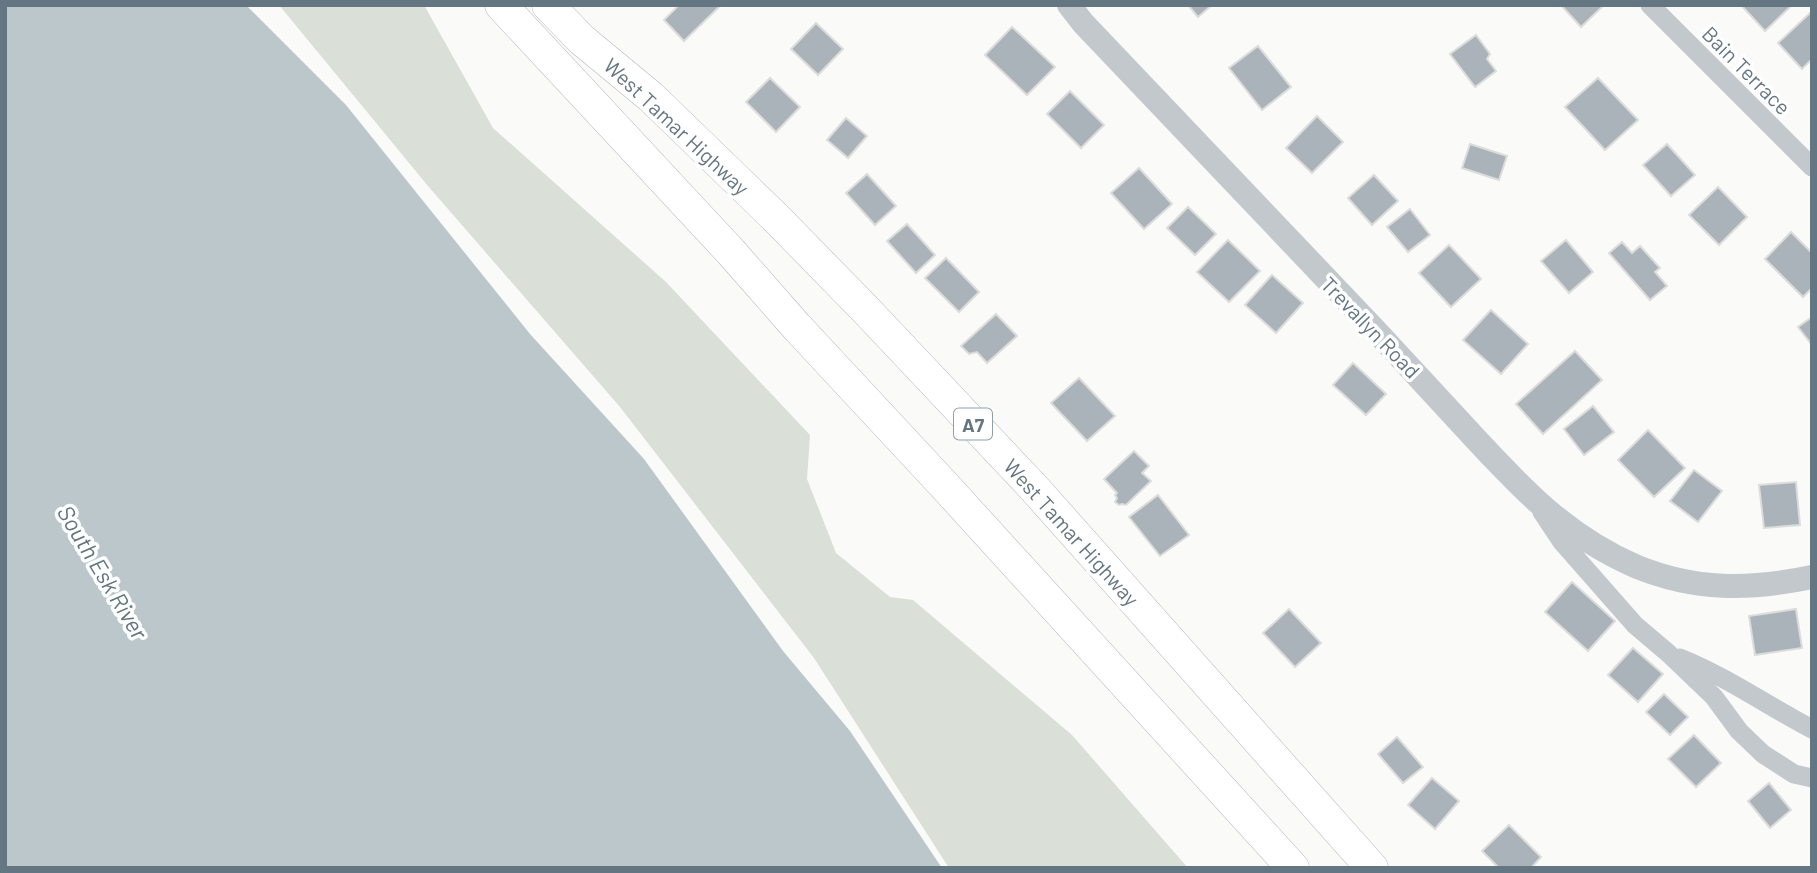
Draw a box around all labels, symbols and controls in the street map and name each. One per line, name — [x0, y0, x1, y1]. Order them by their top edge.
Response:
street label: Bain Terrace — [1698, 21, 1796, 119]
street label: West Tamar Highway — [599, 52, 755, 200]
street label: Trevallyn Road — [1316, 271, 1426, 383]
road number: A7 — [954, 408, 992, 440]
street label: West Tamar Highway — [999, 453, 1145, 611]
water label: South Esk River — [52, 500, 154, 645]

